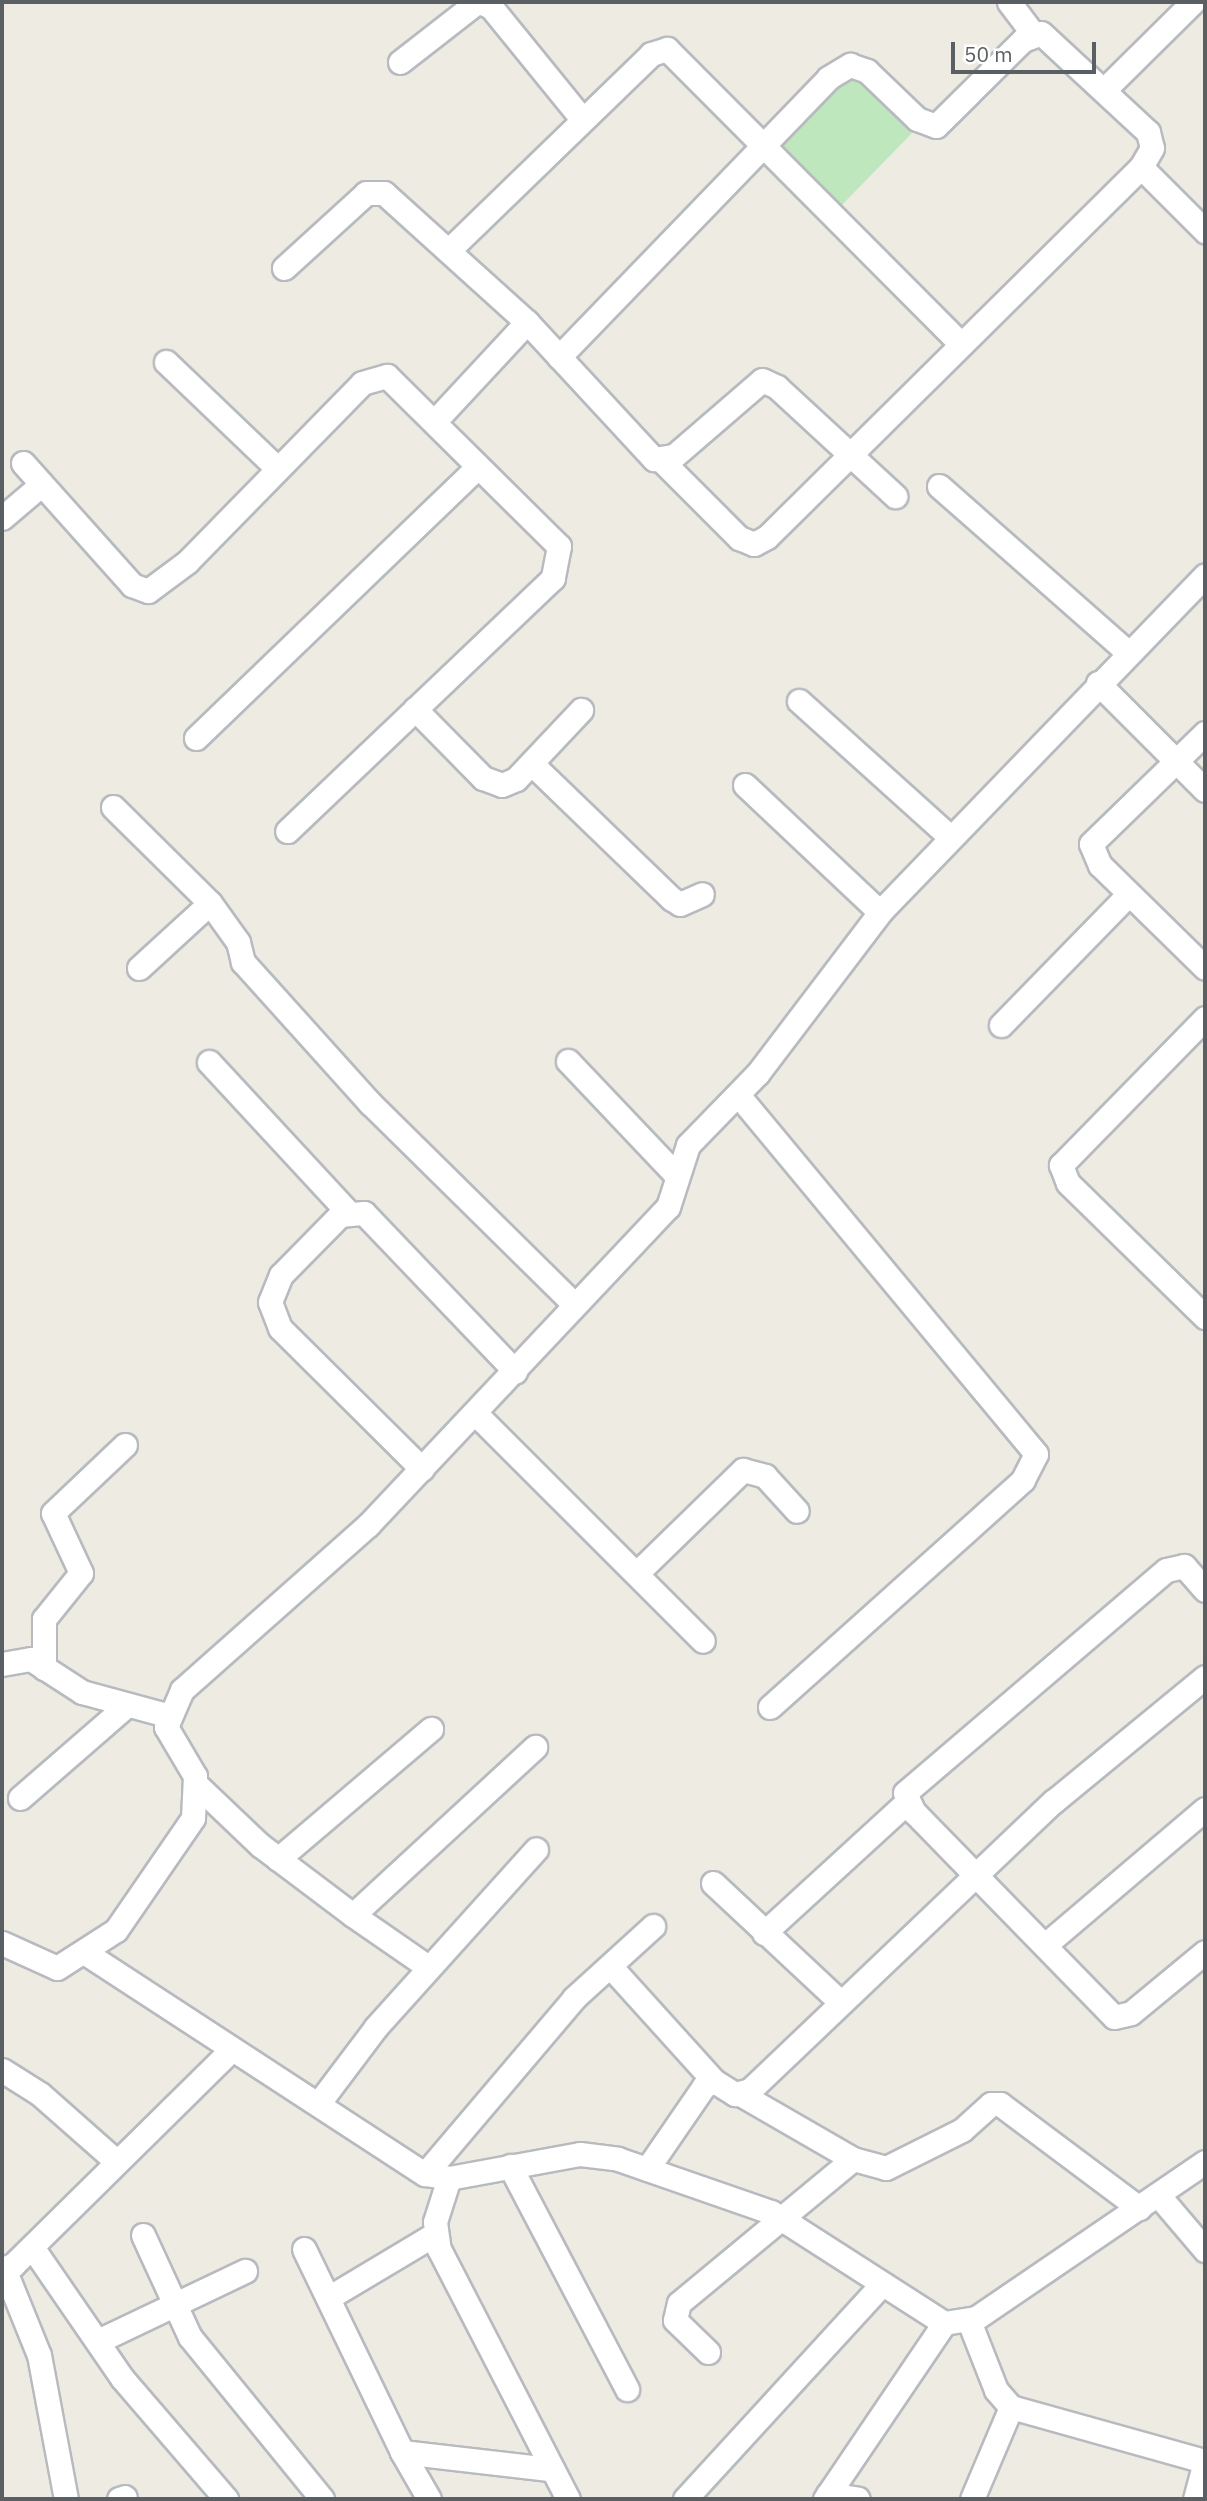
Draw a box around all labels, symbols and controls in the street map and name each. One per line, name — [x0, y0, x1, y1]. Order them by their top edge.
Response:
scale bar — [955, 28, 1100, 72]
text: 50 m — [964, 40, 1013, 68]

